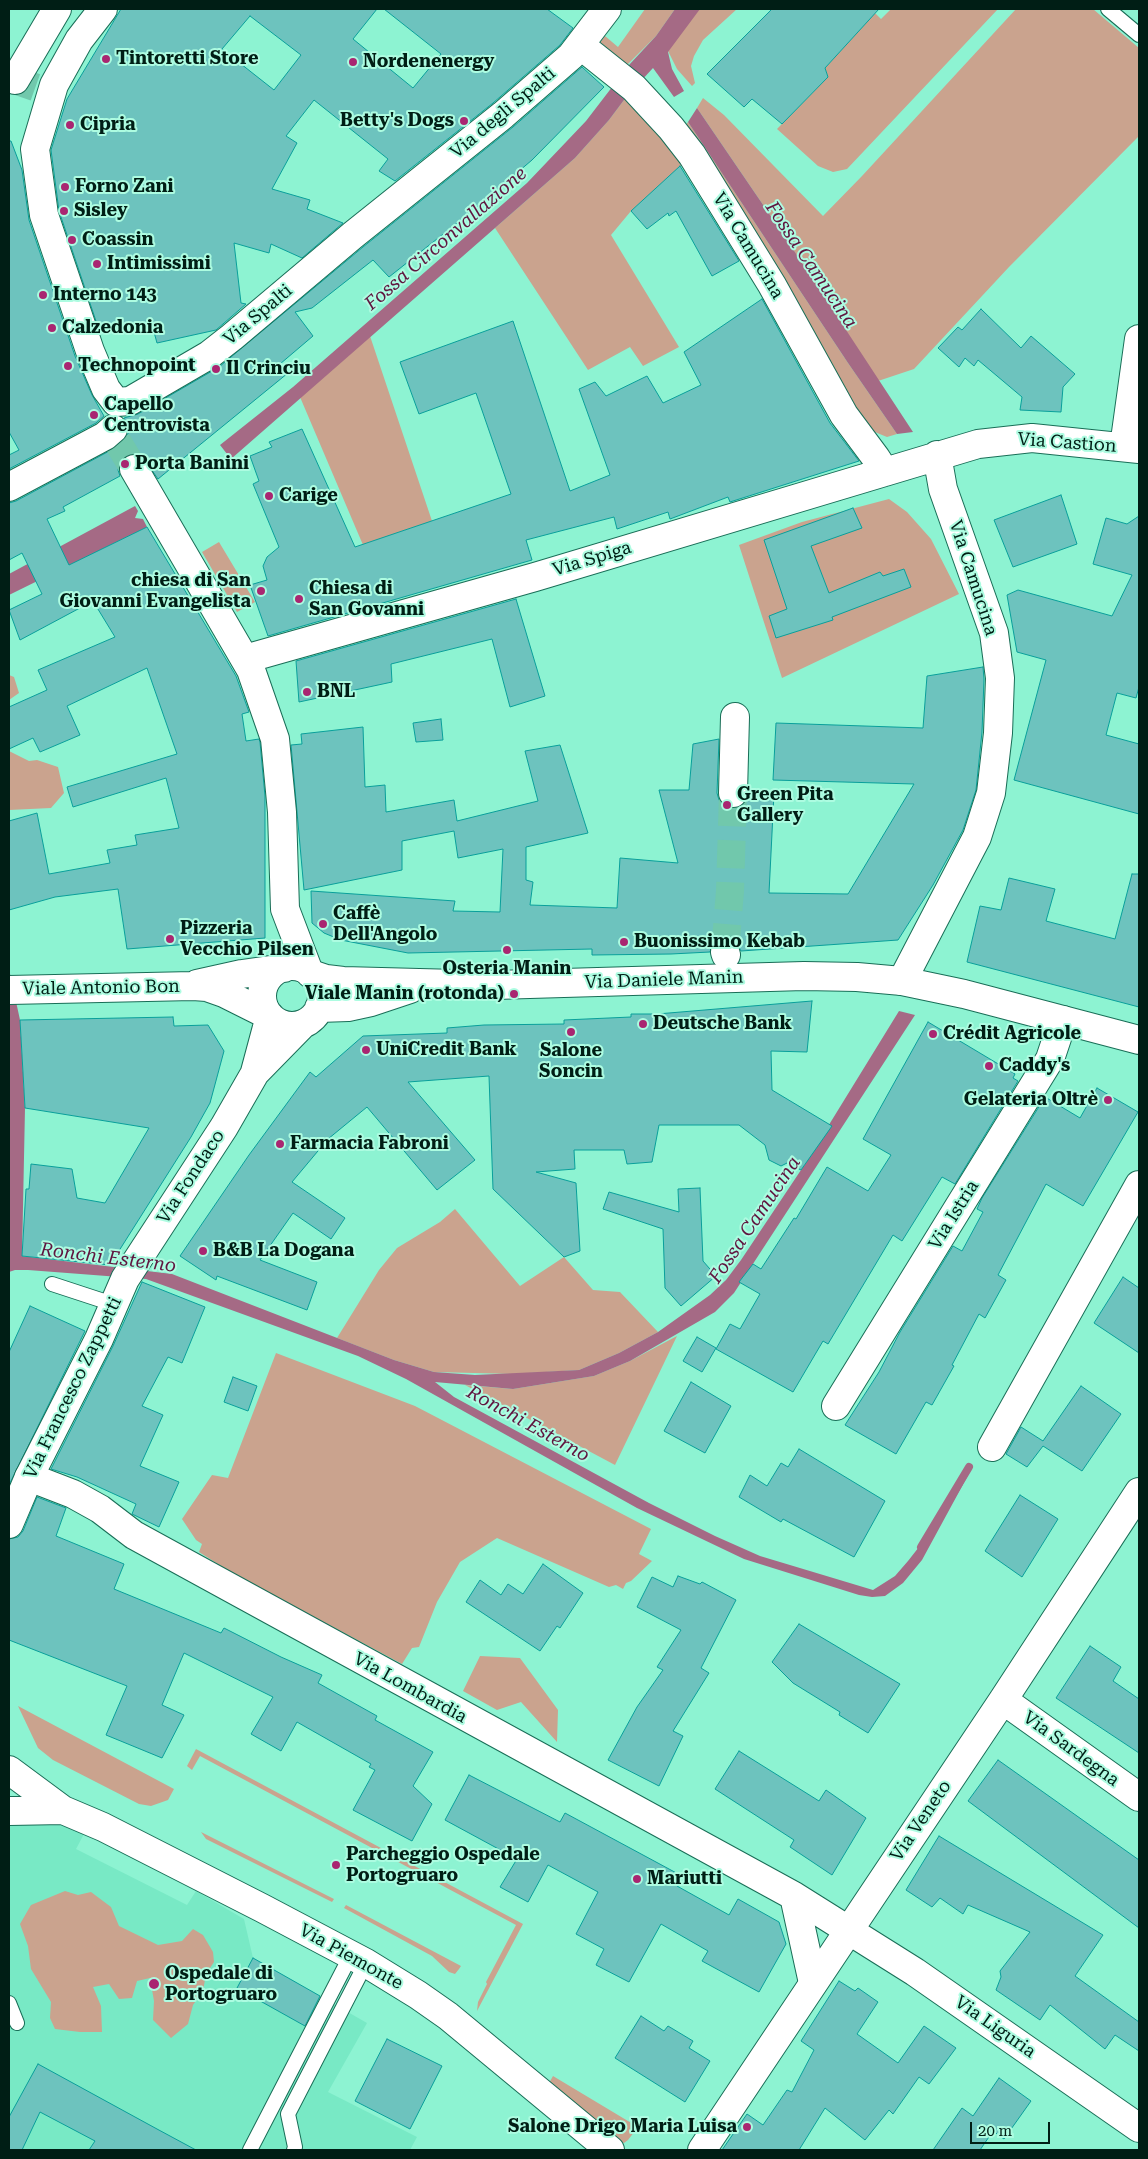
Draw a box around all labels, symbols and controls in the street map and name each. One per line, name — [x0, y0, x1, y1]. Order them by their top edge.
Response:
place label: Tintoretti Store — [116, 48, 259, 70]
place label: Nordenenergy — [363, 51, 494, 73]
marker: Tintoretti Store — [100, 53, 112, 65]
marker: Nordenenergy — [347, 56, 359, 68]
street label: Via degli Spalti — [446, 63, 560, 163]
place label: Betty's Dogs — [340, 110, 454, 132]
place label: Cipria — [80, 114, 136, 136]
marker: Betty's Dogs — [458, 115, 470, 127]
marker: Cipria — [64, 119, 76, 131]
water label: Fossa Circonvallazione — [360, 162, 532, 316]
place label: Forno Zani — [75, 176, 173, 198]
marker: Forno Zani — [59, 181, 71, 193]
street label: Via Camucina — [708, 189, 788, 303]
water label: Fossa Camucina — [760, 197, 862, 333]
place label: Sisley — [74, 200, 128, 222]
marker: Sisley — [58, 205, 70, 217]
place label: Coassin — [82, 229, 154, 251]
marker: Coassin — [66, 234, 78, 246]
place label: Intimissimi — [107, 253, 211, 275]
marker: Intimissimi — [91, 258, 103, 270]
street label: Via Spalti — [219, 280, 297, 350]
place label: Interno 143 — [53, 284, 157, 306]
marker: Interno 143 — [37, 289, 49, 301]
place label: Calzedonia — [62, 317, 163, 339]
marker: Calzedonia — [46, 322, 58, 334]
place label: Technopoint — [78, 355, 196, 377]
place label: Il Crinciu — [226, 358, 311, 380]
marker: Technopoint — [62, 360, 74, 372]
marker: Il Crinciu — [210, 363, 222, 375]
place label: Capello Centrovista — [104, 394, 210, 436]
marker: Capello Centrovista — [88, 409, 100, 421]
street label: Via Castion — [1017, 429, 1117, 457]
place label: Porta Banini — [135, 453, 249, 475]
marker: Porta Banini — [119, 458, 131, 470]
place label: Carige — [279, 485, 338, 507]
marker: Carige — [263, 490, 275, 502]
street label: Via Camucina — [944, 518, 1002, 638]
street label: Via Spiga — [550, 537, 634, 581]
place label: chiesa di San Giovanni Evangelista — [59, 570, 251, 612]
place label: Chiesa di San Govanni — [309, 578, 424, 620]
marker: chiesa di San Giovanni Evangelista — [255, 585, 267, 597]
marker: Chiesa di San Govanni — [293, 593, 305, 605]
place label: BNL — [317, 681, 355, 703]
marker: BNL — [301, 686, 313, 698]
place label: Green Pita Gallery — [737, 784, 833, 826]
marker: Green Pita Gallery — [721, 799, 733, 811]
place label: Caffè Dell'Angolo — [333, 903, 437, 946]
place label: Pizzeria Vecchio Pilsen — [180, 918, 314, 961]
marker: Caffè Dell'Angolo — [317, 918, 329, 930]
place label: Buonissimo Kebab — [634, 931, 805, 953]
marker: Pizzeria Vecchio Pilsen — [164, 933, 176, 945]
marker: Buonissimo Kebab — [618, 936, 630, 948]
marker: Osteria Manin — [501, 944, 513, 956]
place label: Osteria Manin — [443, 958, 571, 980]
street label: Via Daniele Manin — [584, 966, 744, 994]
street label: Viale Antonio Bon — [22, 976, 180, 1000]
place label: Viale Manin (rotonda) — [305, 983, 504, 1005]
marker: Viale Manin (rotonda) — [508, 988, 520, 1000]
place label: Deutsche Bank — [653, 1013, 792, 1035]
marker: Deutsche Bank — [637, 1018, 649, 1030]
place label: Crédit Agricole — [943, 1023, 1081, 1045]
marker: Salone Soncin — [565, 1026, 577, 1038]
marker: Crédit Agricole — [927, 1028, 939, 1040]
place label: UniCredit Bank — [376, 1039, 517, 1061]
place label: Salone Soncin — [539, 1040, 603, 1082]
marker: UniCredit Bank — [360, 1044, 372, 1056]
place label: Caddy's — [999, 1055, 1070, 1077]
marker: Caddy's — [983, 1060, 995, 1072]
place label: Gelateria Oltrè — [964, 1089, 1098, 1111]
marker: Gelateria Oltrè — [1102, 1094, 1114, 1106]
street label: Via Fondaco — [153, 1126, 229, 1228]
place label: Farmacia Fabroni — [290, 1133, 449, 1155]
marker: Farmacia Fabroni — [274, 1138, 286, 1150]
water label: Fossa Camucina — [704, 1152, 806, 1288]
street label: Via Istria — [924, 1176, 984, 1254]
water label: Ronchi Esterno — [39, 1238, 177, 1278]
place label: B&B La Dogana — [213, 1240, 354, 1262]
marker: B&B La Dogana — [197, 1245, 209, 1257]
street label: Via Francesco Zappetti — [19, 1293, 127, 1483]
water label: Ronchi Esterno — [463, 1381, 593, 1467]
street label: Via Lombardia — [349, 1648, 471, 1728]
street label: Via Sardegna — [1019, 1707, 1123, 1791]
street label: Via Veneto — [886, 1776, 956, 1866]
place label: Parcheggio Ospedale Portogruaro — [346, 1844, 540, 1886]
marker: Parcheggio Ospedale Portogruaro — [330, 1859, 342, 1871]
place label: Mariutti — [647, 1868, 722, 1890]
marker: Mariutti — [631, 1873, 643, 1885]
street label: Via Piemonte — [295, 1920, 407, 1994]
place label: Ospedale di Portogruaro — [165, 1963, 277, 2006]
marker: Ospedale di Portogruaro — [147, 1977, 161, 1991]
street label: Via Liguria — [950, 1991, 1040, 2063]
scale bar — [973, 2112, 1053, 2144]
place label: Salone Drigo Maria Luisa — [508, 2116, 737, 2138]
marker: Salone Drigo Maria Luisa — [741, 2121, 753, 2133]
text: 20 m — [978, 2122, 1012, 2140]

